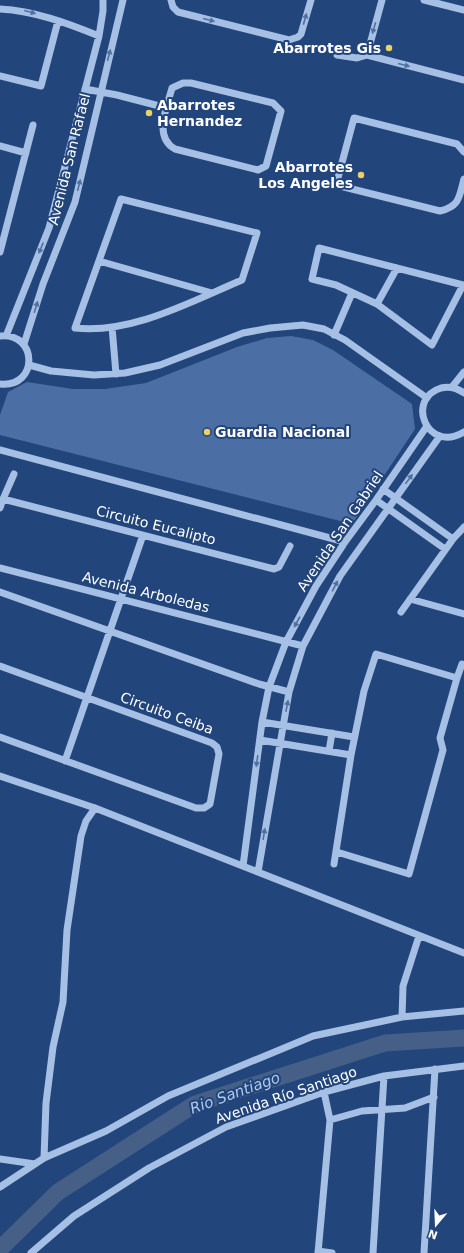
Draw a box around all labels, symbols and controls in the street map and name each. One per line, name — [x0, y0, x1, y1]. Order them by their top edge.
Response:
one-way arrow — [23, 10, 36, 16]
one-way arrow — [303, 13, 309, 25]
one-way arrow — [203, 17, 215, 23]
one-way arrow — [371, 21, 377, 34]
place label: Abarrotes Gis — [273, 40, 381, 56]
marker: Abarrotes Gis — [384, 43, 394, 53]
one-way arrow — [107, 48, 113, 61]
one-way arrow — [399, 62, 411, 68]
street label: Avenida San Rafael — [45, 92, 93, 226]
place label: Abarrotes Hernandez — [157, 97, 242, 129]
marker: Abarrotes Hernandez — [144, 108, 154, 118]
place label: Abarrotes Los Angeles — [258, 159, 353, 191]
marker: Abarrotes Los Angeles — [356, 170, 366, 180]
one-way arrow — [76, 178, 82, 191]
one-way arrow — [37, 243, 43, 255]
one-way arrow — [33, 301, 39, 313]
place label: Guardia Nacional — [215, 424, 350, 440]
marker: Guardia Nacional — [202, 427, 212, 437]
street label: Avenida San Gabriel — [294, 468, 386, 594]
one-way arrow — [404, 474, 412, 484]
street label: Circuito Eucalipto — [94, 502, 218, 548]
street label: Avenida Arboledas — [81, 568, 211, 616]
one-way arrow — [331, 580, 338, 592]
one-way arrow — [293, 616, 300, 627]
street label: Circuito Ceiba — [118, 689, 216, 737]
one-way arrow — [284, 700, 290, 712]
one-way arrow — [254, 755, 260, 767]
one-way arrow — [262, 828, 268, 840]
street label: Avenida Río Santiago — [213, 1063, 359, 1127]
water label: Rio Santiago — [187, 1068, 283, 1118]
north arrow — [416, 1205, 456, 1245]
text: N — [426, 1226, 439, 1242]

